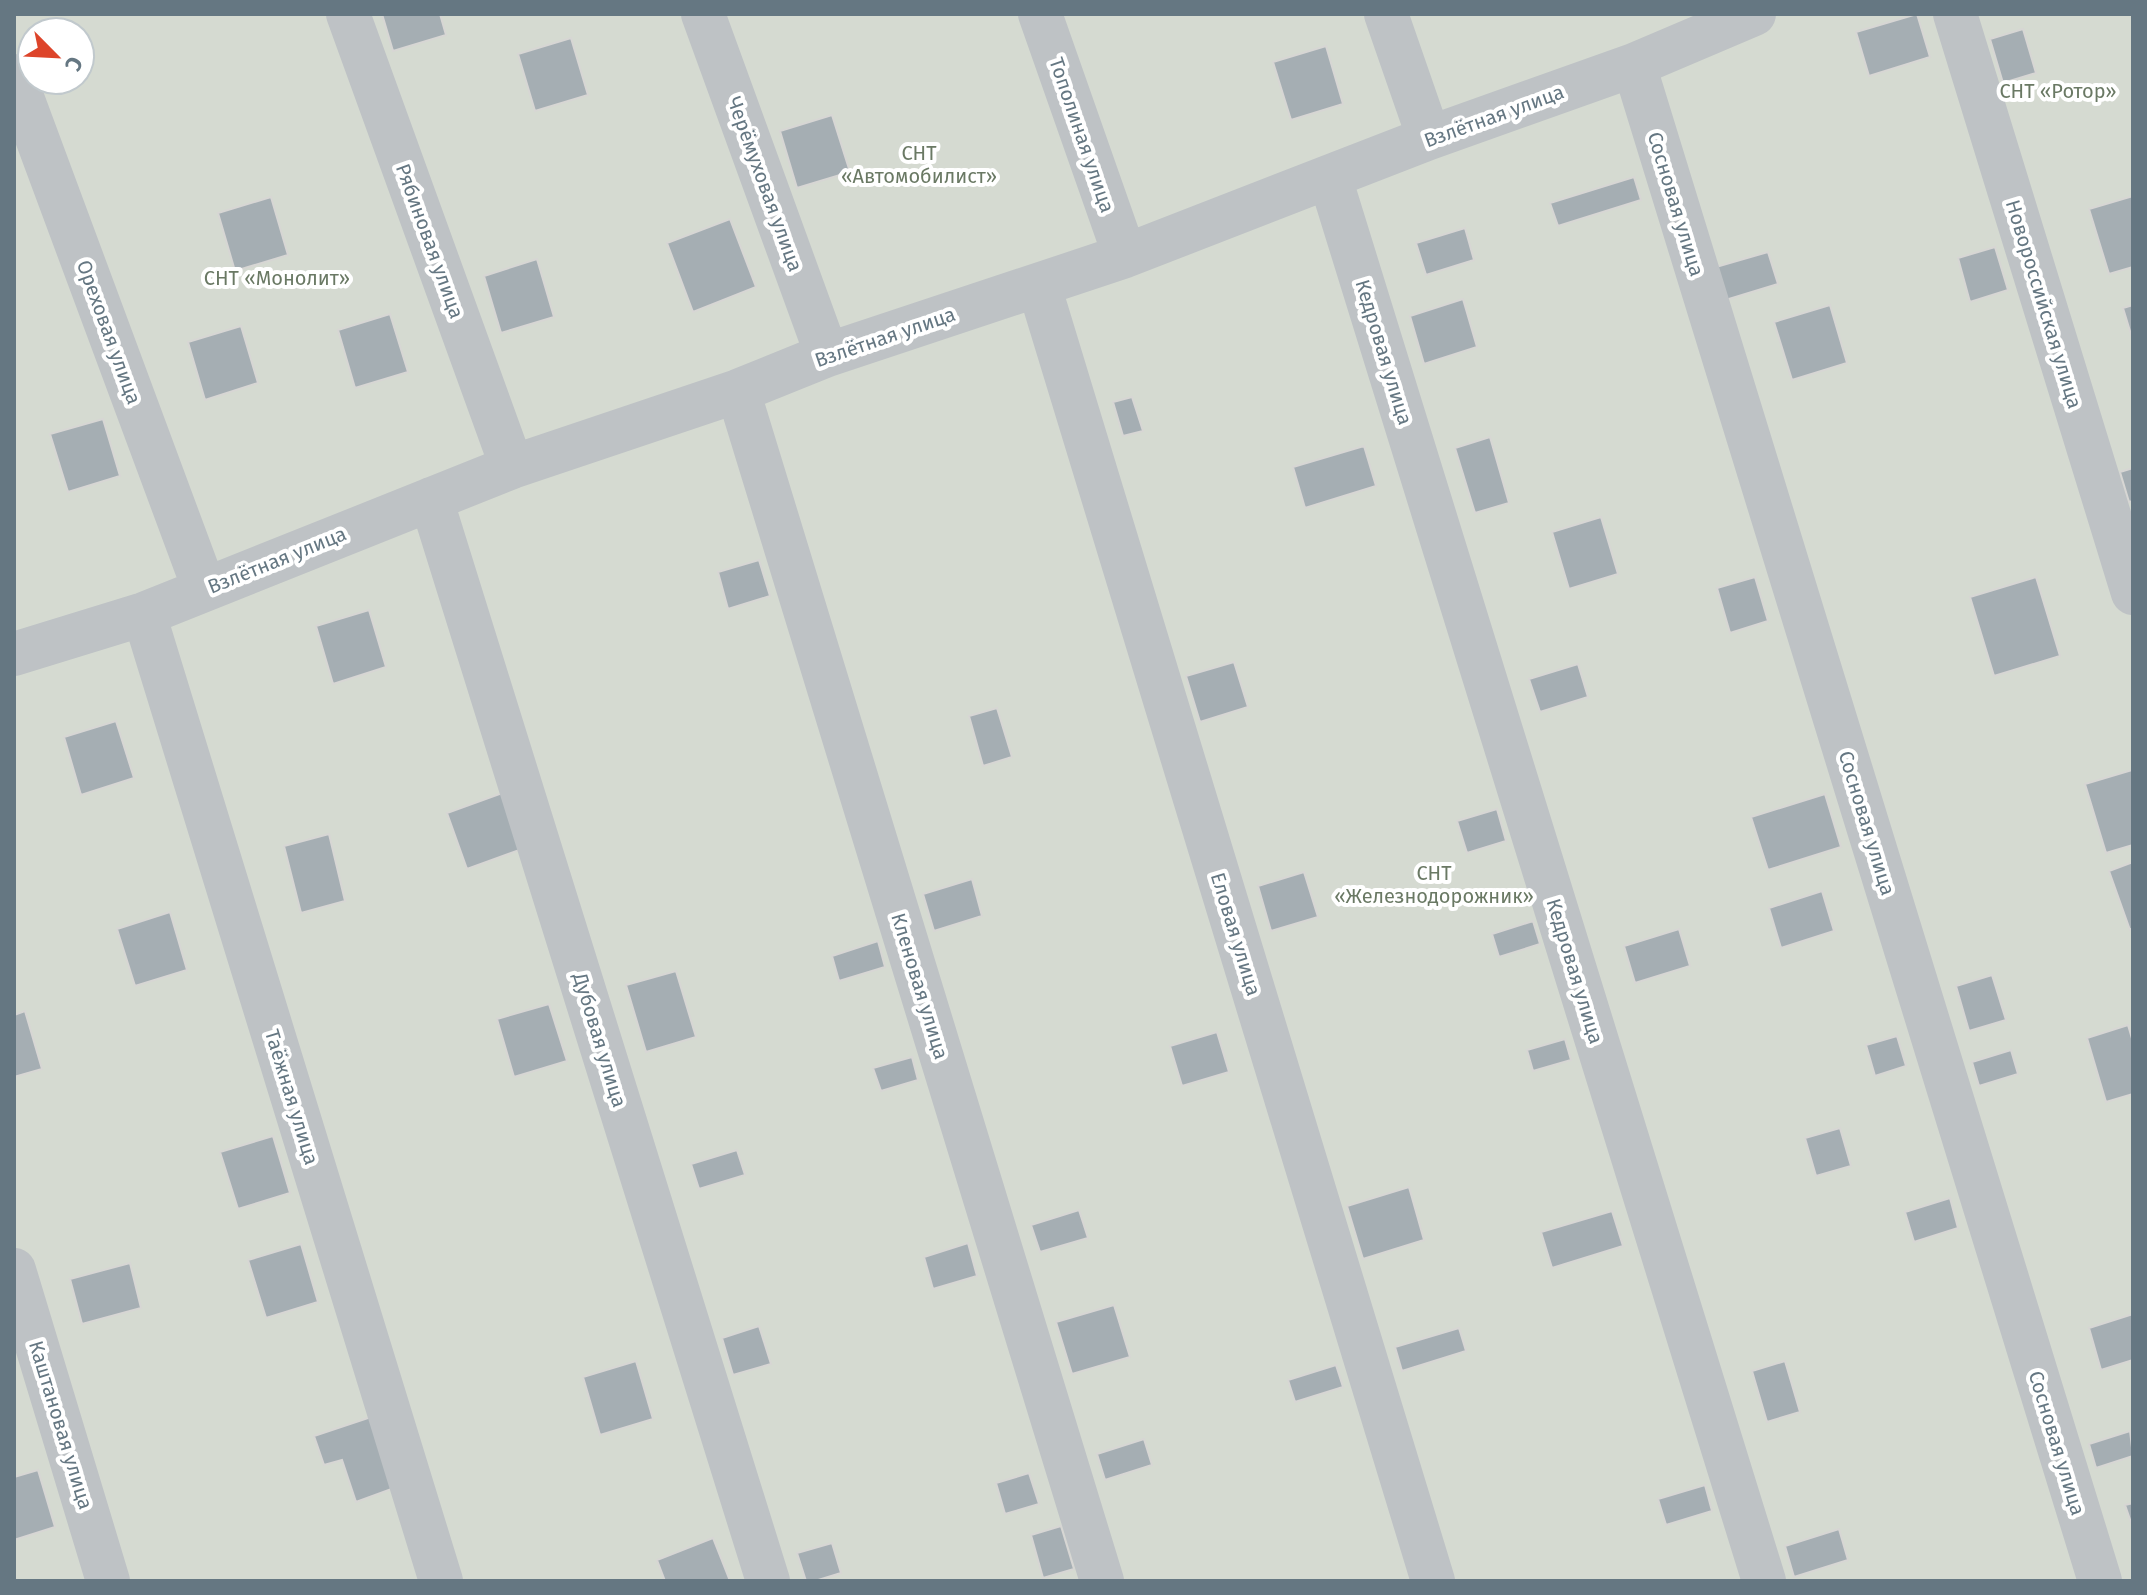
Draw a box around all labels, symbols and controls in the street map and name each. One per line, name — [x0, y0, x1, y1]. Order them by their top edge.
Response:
north arrow — [16, 16, 96, 96]
text: С — [59, 53, 89, 76]
street label: Тополиная улица — [1044, 54, 1120, 216]
park label: СНТ «Ротор» — [1999, 79, 2117, 103]
street label: Взлётная улица — [1421, 80, 1567, 152]
street label: Черёмуховая улица — [722, 93, 808, 275]
street label: Сосновая улица — [1643, 129, 1709, 279]
park label: СНТ «Автомобилист» — [841, 141, 997, 188]
street label: Рябиновая улица — [391, 160, 469, 322]
street label: Новороссийская улица — [2001, 197, 2087, 411]
street label: Ореховая улица — [72, 257, 146, 407]
park label: СНТ «Монолит» — [204, 266, 350, 290]
street label: Кедровая улица — [1350, 276, 1418, 428]
street label: Взлётная улица — [811, 302, 959, 372]
street label: Взлётная улица — [204, 521, 350, 599]
street label: Сосновая улица — [1834, 748, 1900, 898]
park label: СНТ «Железнодорожник» — [1334, 861, 1534, 908]
street label: Еловая улица — [1206, 869, 1266, 999]
street label: Кедровая улица — [1541, 895, 1609, 1047]
street label: Кленовая улица — [886, 910, 954, 1062]
street label: Дубовая улица — [568, 969, 632, 1110]
street label: Таёжная улица — [260, 1026, 324, 1168]
street label: Каштановая улица — [24, 1338, 98, 1512]
street label: Сосновая улица — [2024, 1368, 2090, 1518]

